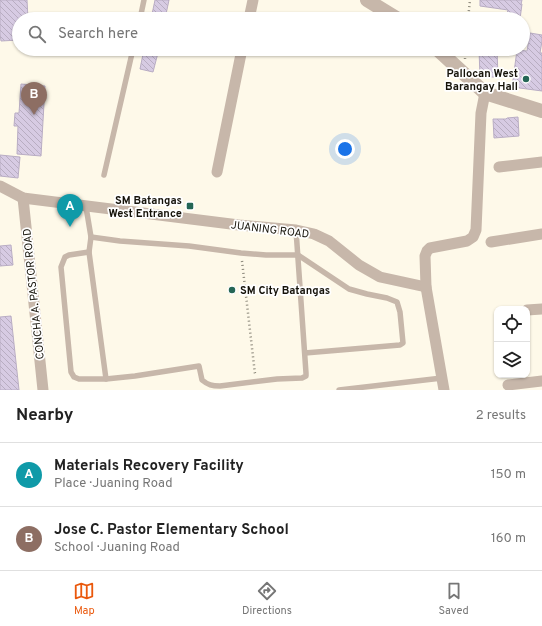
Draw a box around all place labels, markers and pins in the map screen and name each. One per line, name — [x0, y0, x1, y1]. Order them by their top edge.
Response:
place label: Pallocan West Barangay Hall — [445, 67, 518, 94]
marker: Pallocan West Barangay Hall — [521, 74, 531, 84]
pin: B — [21, 82, 47, 115]
pin: A — [57, 194, 83, 227]
place label: SM Batangas West Entrance — [109, 194, 182, 221]
marker: SM Batangas West Entrance — [185, 201, 195, 211]
place label: SM City Batangas — [240, 284, 330, 298]
marker: SM City Batangas — [227, 285, 237, 295]

